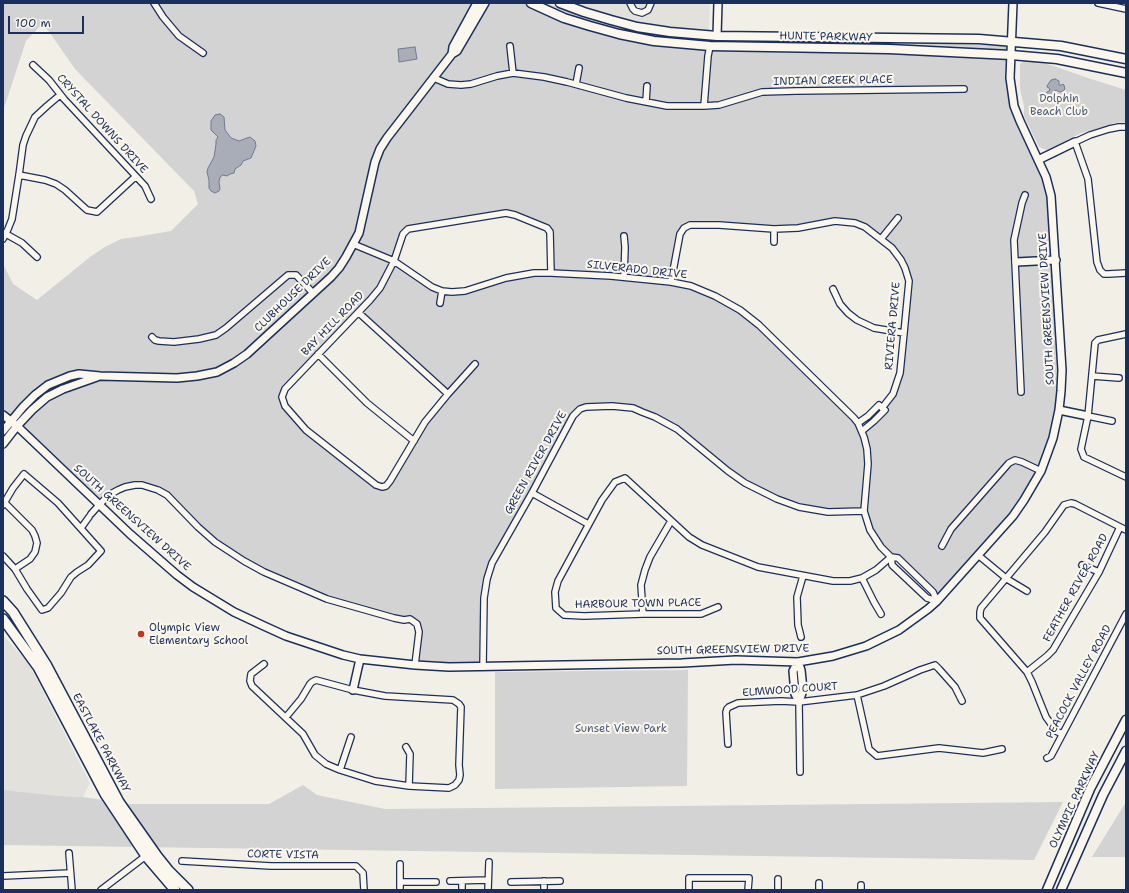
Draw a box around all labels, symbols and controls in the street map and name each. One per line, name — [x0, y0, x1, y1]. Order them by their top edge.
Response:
scale bar — [10, 8, 86, 34]
text: 100 m — [15, 15, 51, 31]
street label: HUNTE PARKWAY — [779, 30, 873, 44]
street label: CRYSTAL DOWNS DRIVE — [54, 72, 150, 176]
street label: INDIAN CREEK PLACE — [773, 73, 893, 89]
park label: Dolphin Beach Club — [1030, 92, 1088, 118]
street label: SOUTH GREENSVIEW DRIVE — [1036, 232, 1058, 386]
street label: CLUBHOUSE DRIVE — [252, 255, 334, 335]
street label: SILVERADO DRIVE — [586, 258, 688, 282]
street label: RIVIERA DRIVE — [883, 281, 903, 371]
street label: BAY HILL ROAD — [299, 289, 367, 359]
street label: GREEN RIVER DRIVE — [502, 409, 570, 517]
street label: SOUTH GREENSVIEW DRIVE — [71, 462, 193, 574]
street label: FEATHER RIVER ROAD — [1041, 532, 1111, 644]
street label: HARBOUR TOWN PLACE — [575, 596, 701, 612]
place label: Olympic View Elementary School — [149, 621, 248, 647]
street label: PEACOCK VALLEY ROAD — [1043, 623, 1115, 741]
marker: Olympic View Elementary School — [136, 629, 146, 639]
street label: SOUTH GREENSVIEW DRIVE — [657, 642, 809, 658]
street label: ELMWOOD COURT — [742, 680, 838, 700]
street label: EASTLAKE PARKWAY — [69, 691, 133, 795]
park label: Sunset View Park — [575, 722, 667, 736]
street label: OLYMPIC PARKWAY — [1047, 749, 1103, 851]
street label: CORTE VISTA — [247, 848, 319, 862]

